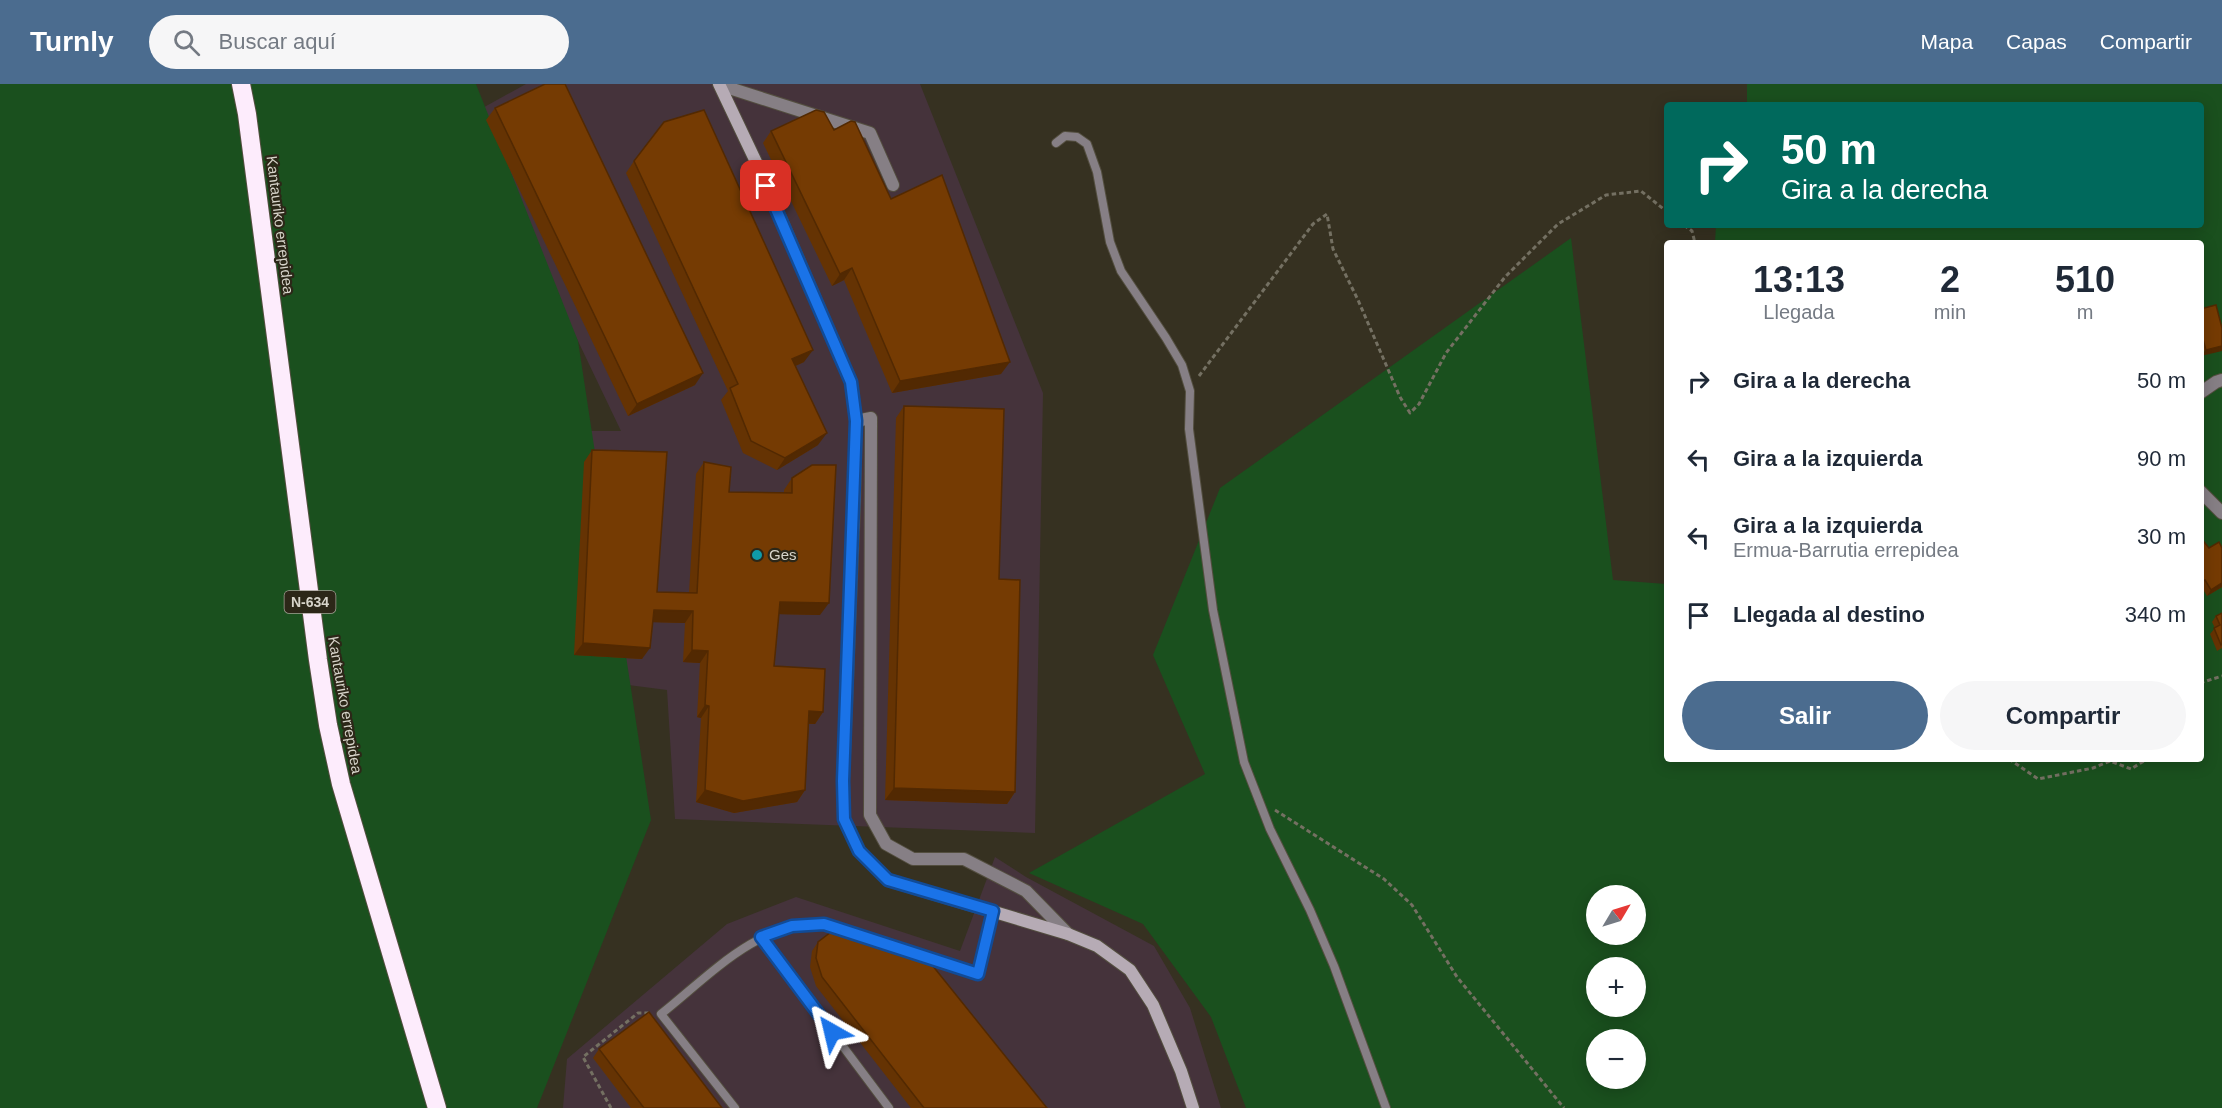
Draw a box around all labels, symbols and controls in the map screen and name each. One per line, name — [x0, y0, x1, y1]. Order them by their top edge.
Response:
search box — [149, 15, 569, 69]
text: Turnly — [30, 26, 113, 57]
icon: search — [170, 26, 203, 59]
text: Buscar aquí — [218, 29, 336, 54]
text: Mapa — [1921, 30, 1973, 53]
text: Capas — [2006, 30, 2067, 53]
text: Compartir — [2100, 30, 2192, 53]
icon: right — [1682, 126, 1760, 204]
text: 50 m — [1781, 126, 1877, 173]
street label: Kantauriko errepidea — [264, 155, 297, 296]
pin — [740, 160, 791, 211]
icon: arrive — [749, 169, 782, 202]
text: Gira a la derecha — [1781, 175, 1988, 205]
text: 13:13 — [1753, 259, 1845, 300]
text: 2 — [1940, 259, 1960, 300]
text: 510 — [2055, 259, 2115, 300]
text: Llegada — [1763, 301, 1835, 323]
text: min — [1934, 301, 1966, 323]
text: m — [2077, 301, 2093, 323]
icon: right — [1682, 365, 1715, 398]
text: Gira a la derecha — [1733, 368, 1910, 393]
text: 50 m — [2137, 368, 2186, 393]
icon: left — [1682, 443, 1715, 476]
text: Gira a la izquierda — [1733, 446, 1923, 471]
text: 90 m — [2137, 446, 2186, 471]
text: Gira a la izquierda — [1733, 513, 1923, 538]
icon: left — [1682, 521, 1715, 554]
text: 30 m — [2137, 524, 2186, 549]
text: Ermua-Barrutia errepidea — [1733, 539, 1959, 561]
place label: Ges — [769, 546, 797, 563]
marker: Ges — [750, 548, 764, 562]
road number: N-634 — [284, 591, 336, 613]
icon: arrive — [1682, 599, 1715, 632]
text: Llegada al destino — [1733, 602, 1925, 627]
text: 340 m — [2125, 602, 2186, 627]
street label: Kantauriko errepidea — [325, 635, 366, 776]
button: Salir — [1682, 681, 1928, 750]
button: Compartir — [1940, 681, 2186, 750]
north arrow — [1586, 885, 1646, 945]
map controls — [1586, 885, 1646, 1089]
button: + — [1586, 957, 1646, 1017]
position arrow — [800, 1000, 864, 1064]
button: − — [1586, 1029, 1646, 1089]

